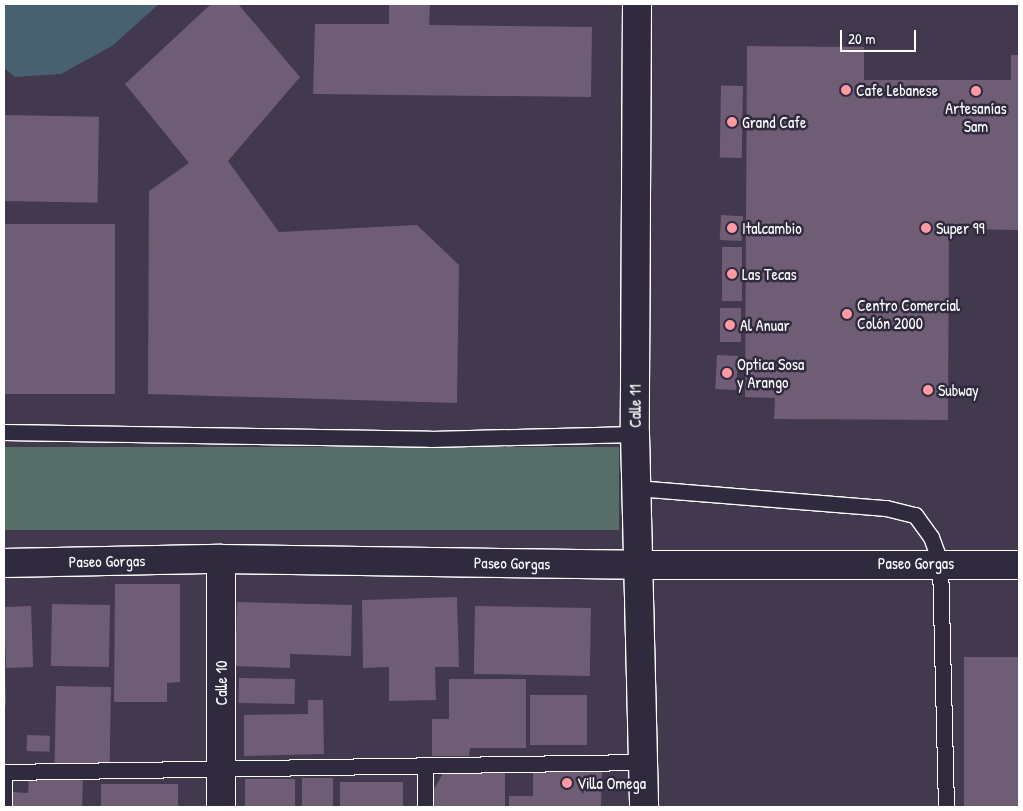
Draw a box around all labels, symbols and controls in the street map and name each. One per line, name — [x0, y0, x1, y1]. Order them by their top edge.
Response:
scale bar — [843, 20, 919, 52]
text: 20 m — [848, 28, 875, 49]
place label: Cafe Lebanese — [856, 80, 938, 100]
marker: Cafe Lebanese — [840, 84, 852, 96]
marker: Artesanías Sam — [970, 85, 982, 97]
place label: Artesanías Sam — [945, 98, 1007, 136]
place label: Grand Cafe — [742, 112, 806, 132]
marker: Grand Cafe — [726, 116, 738, 128]
place label: Italcambio — [742, 218, 802, 238]
place label: Super 99 — [936, 218, 985, 238]
marker: Italcambio — [726, 222, 738, 234]
marker: Super 99 — [920, 222, 932, 234]
place label: Las Tecas — [742, 264, 797, 284]
marker: Las Tecas — [726, 268, 738, 280]
place label: Centro Comercial Colón 2000 — [857, 295, 960, 333]
marker: Centro Comercial Colón 2000 — [841, 308, 853, 320]
place label: Al Anuar — [740, 315, 790, 335]
marker: Al Anuar — [724, 319, 736, 331]
place label: Optica Sosa y Arango — [737, 354, 804, 392]
marker: Optica Sosa y Arango — [721, 367, 733, 379]
place label: Subway — [938, 380, 979, 400]
street label: Calle 11 — [625, 384, 645, 428]
marker: Subway — [922, 384, 934, 396]
street label: Paseo Gorgas — [69, 551, 145, 571]
street label: Paseo Gorgas — [474, 553, 550, 573]
street label: Paseo Gorgas — [878, 553, 954, 573]
street label: Calle 10 — [211, 661, 231, 705]
place label: Villa Omega — [577, 773, 646, 793]
marker: Villa Omega — [561, 777, 573, 789]

